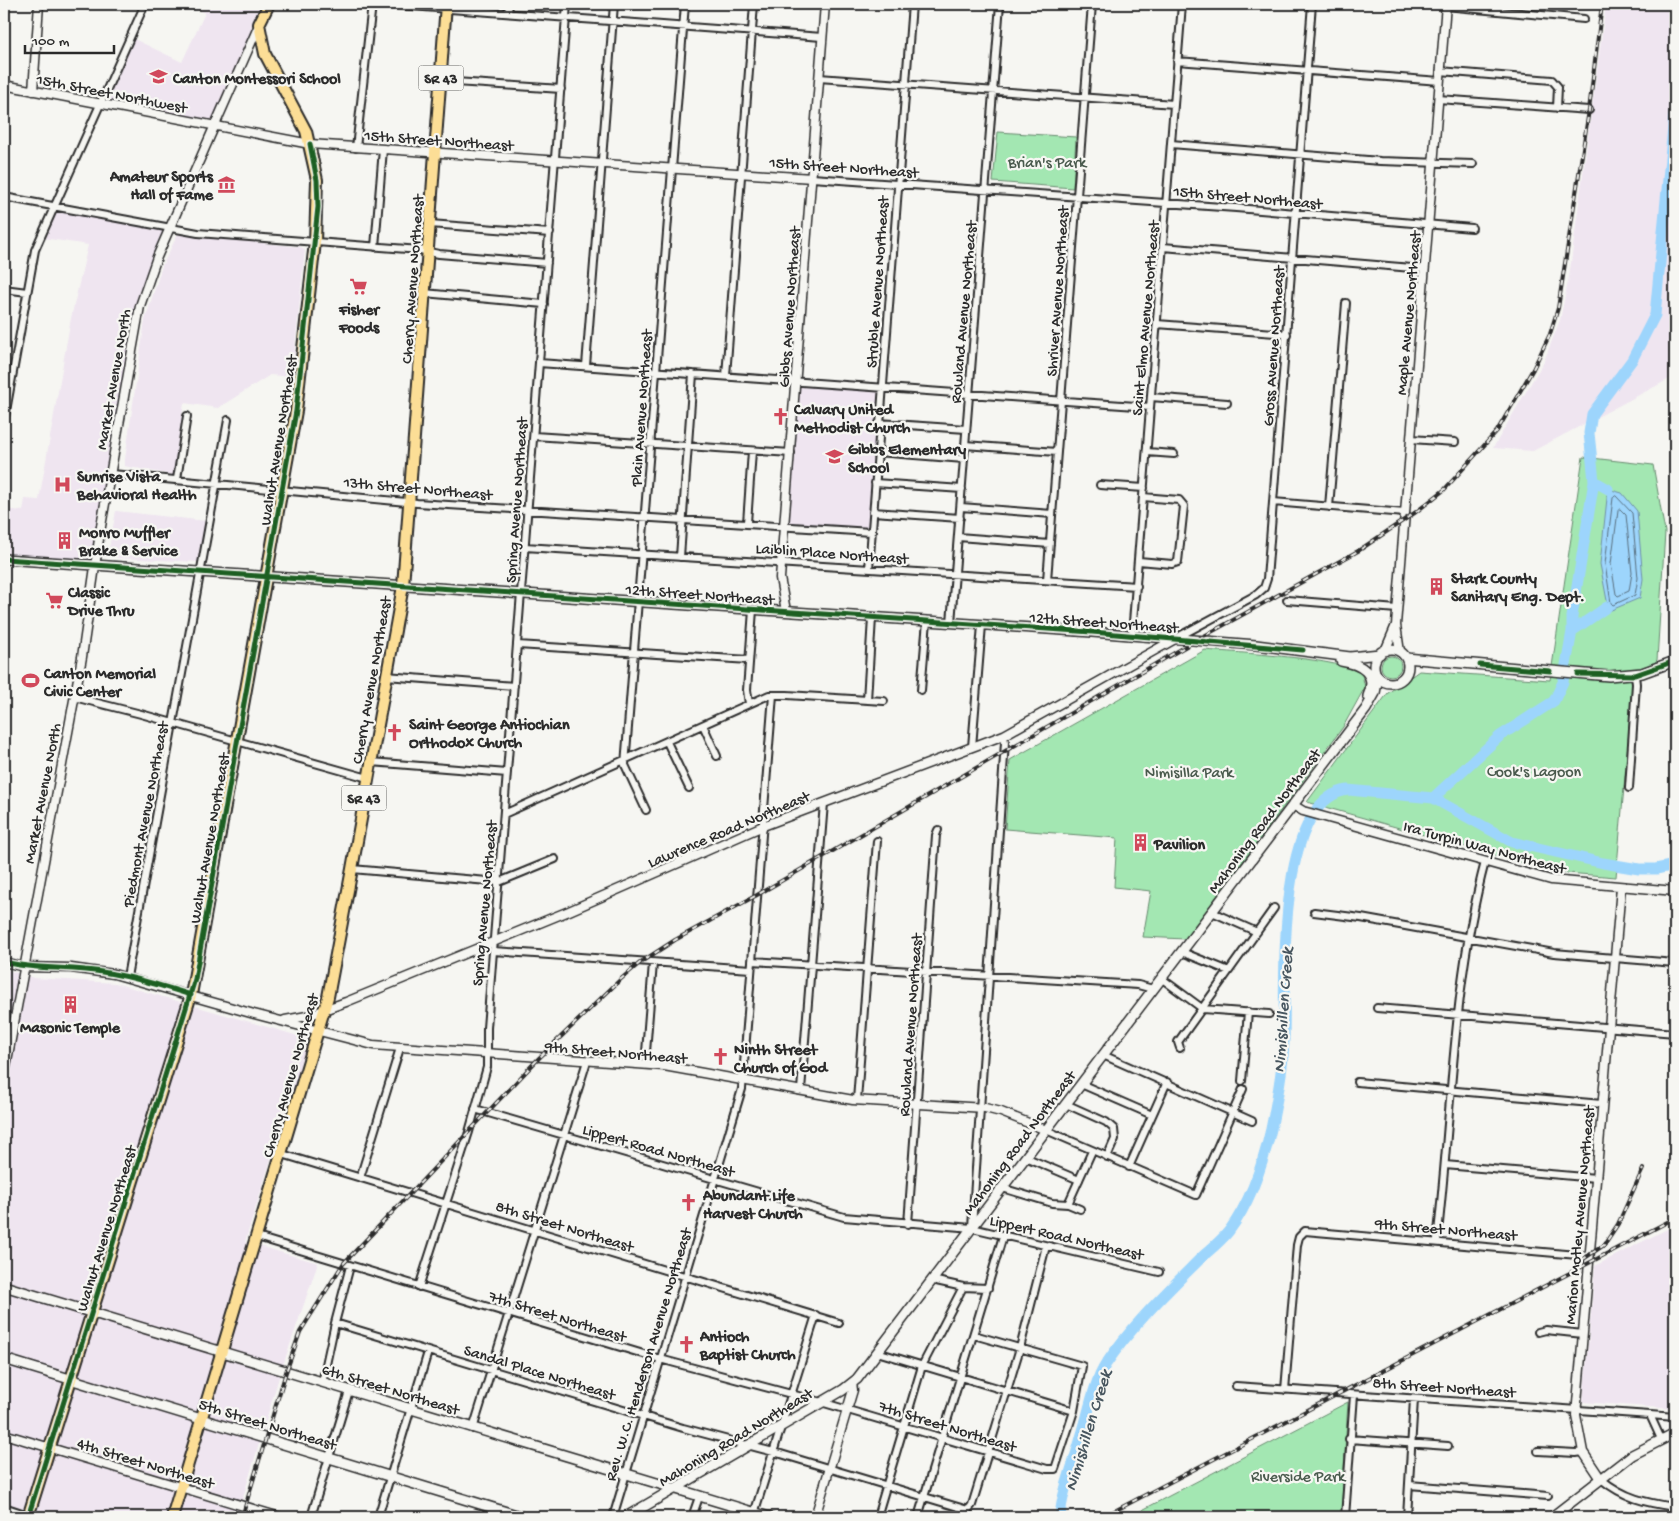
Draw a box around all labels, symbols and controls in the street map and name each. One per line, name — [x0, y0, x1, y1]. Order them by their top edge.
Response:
scale bar — [25, 22, 114, 54]
text: 100 m — [31, 33, 70, 51]
road number: SR 43 — [418, 66, 464, 90]
school or university icon: Canton Montessori School — [149, 67, 169, 87]
street label: 15th Street Northwest — [34, 71, 190, 120]
place label: Canton Montessori School — [172, 71, 341, 90]
street label: 15th Street Northeast — [363, 128, 515, 157]
street label: 15th Street Northeast — [768, 155, 920, 184]
park label: Brian's Park — [1007, 155, 1088, 174]
place label: Amateur Sports Hall of Fame — [109, 169, 214, 206]
museum icon: Amateur Sports Hall of Fame — [217, 174, 237, 194]
street label: 15th Street Northeast — [1171, 183, 1324, 216]
street label: Cherry Avenue Northeast — [399, 193, 430, 364]
street label: Struble Avenue Northeast — [864, 194, 895, 369]
street label: Shriver Avenue Northeast — [1044, 204, 1075, 377]
street label: Rowland Avenue Northeast — [948, 219, 983, 404]
street label: Saint Elmo Avenue Northeast — [1129, 219, 1166, 417]
street label: Gibbs Avenue Northeast — [776, 225, 807, 388]
street label: Maple Avenue Northeast — [1394, 229, 1427, 396]
street label: Gross Avenue Northeast — [1260, 264, 1291, 427]
supermarket icon: Fisher Foods — [349, 277, 369, 297]
place label: Fisher Foods — [338, 302, 381, 339]
street label: Market Avenue North — [94, 307, 137, 452]
street label: Plain Avenue Northeast — [628, 328, 659, 488]
street label: Walnut Avenue Northeast — [258, 352, 304, 527]
place label: Calvary United Methodist Church — [793, 402, 911, 439]
church icon: Calvary United Methodist Church — [770, 407, 790, 427]
street label: Spring Avenue Northeast — [503, 415, 534, 584]
place label: Gibbs Elementary School — [848, 442, 966, 479]
school or university icon: Gibbs Elementary School — [824, 447, 844, 467]
place label: Sunrise Vista Behavioral Health — [76, 469, 197, 506]
hospital icon: Sunrise Vista Behavioral Health — [53, 474, 73, 494]
street label: 13th Street Northeast — [342, 474, 494, 507]
place label: Monro Muffler Brake & Service — [78, 524, 178, 562]
building icon: Monro Muffler Brake & Service — [55, 530, 75, 550]
street label: Laiblin Place Northeast — [755, 541, 910, 570]
place label: Stark County Sanitary Eng. Dept. — [1451, 571, 1585, 608]
building icon: Stark County Sanitary Eng. Dept. — [1427, 576, 1447, 596]
street label: 12th Street Northeast — [624, 582, 776, 611]
place label: Classic Drive Thru — [66, 585, 135, 622]
supermarket icon: Classic Drive Thru — [44, 590, 64, 610]
street label: Cherry Avenue Northeast — [349, 594, 398, 766]
street label: 12th Street Northeast — [1028, 610, 1180, 639]
place label: Canton Memorial Civic Center — [43, 666, 156, 703]
sports icon: Canton Memorial Civic Center — [20, 671, 40, 691]
place label: Saint George Antiochian Orthodox Church — [409, 717, 570, 754]
street label: Piedmont Avenue Northeast — [120, 719, 175, 910]
street label: Market Avenue North — [21, 721, 67, 866]
church icon: Saint George Antiochian Orthodox Church — [385, 722, 405, 742]
street label: Mahoning Road Northeast — [1205, 745, 1327, 898]
street label: Walnut Avenue Northeast — [187, 751, 236, 925]
park label: Cook's Lagoon — [1487, 764, 1582, 783]
park label: Nimisilla Park — [1145, 765, 1235, 784]
road number: SR 43 — [342, 786, 386, 810]
street label: Lawrence Road Northeast — [646, 788, 815, 874]
street label: Spring Avenue Northeast — [470, 818, 503, 987]
street label: Ira Turpin Way Northeast — [1401, 819, 1569, 881]
building icon: Pavilion — [1130, 833, 1150, 853]
place label: Pavilion — [1153, 837, 1206, 856]
street label: Rowland Avenue Northeast — [897, 932, 928, 1117]
water label: Nimishillen Creek — [1270, 945, 1299, 1073]
street label: Cherry Avenue Northeast — [260, 990, 325, 1160]
building icon: Masonic Temple — [60, 994, 80, 1014]
place label: Masonic Temple — [20, 1020, 121, 1039]
street label: 9th Street Northeast — [543, 1039, 689, 1070]
place label: Ninth Street Church of God — [733, 1042, 829, 1079]
church icon: Ninth Street Church of God — [710, 1047, 730, 1067]
street label: Mahoning Road Northeast — [960, 1067, 1082, 1220]
street label: Marion Motley Avenue Northeast — [1562, 1104, 1601, 1325]
street label: Lippert Road Northeast — [580, 1122, 738, 1184]
street label: Walnut Avenue Northeast — [74, 1142, 143, 1314]
place label: Abundant Life Harvest Church — [702, 1187, 803, 1225]
church icon: Abundant Life Harvest Church — [679, 1193, 699, 1213]
street label: 8th Street Northeast — [493, 1198, 637, 1259]
street label: Lippert Road Northeast — [988, 1212, 1146, 1267]
street label: 9th Street Northeast — [1373, 1216, 1519, 1247]
street label: Rev. W.C. Henderson Avenue Northeast — [603, 1225, 698, 1484]
street label: 7th Street Northeast — [485, 1288, 629, 1349]
place label: Antioch Baptist Church — [699, 1329, 796, 1366]
church icon: Antioch Baptist Church — [676, 1334, 696, 1354]
street label: Sandal Place Northeast — [461, 1342, 618, 1407]
street label: 6th Street Northeast — [319, 1361, 462, 1422]
water label: Nimishillen Creek — [1061, 1366, 1118, 1494]
street label: 8th Street Northeast — [1372, 1375, 1517, 1404]
street label: Mahoning Road Northeast — [656, 1385, 819, 1493]
street label: 5th Street Northeast — [196, 1396, 339, 1457]
street label: 7th Street Northeast — [875, 1398, 1019, 1459]
street label: 4th Street Northeast — [74, 1435, 217, 1496]
park label: Riverside Park — [1251, 1469, 1347, 1488]

